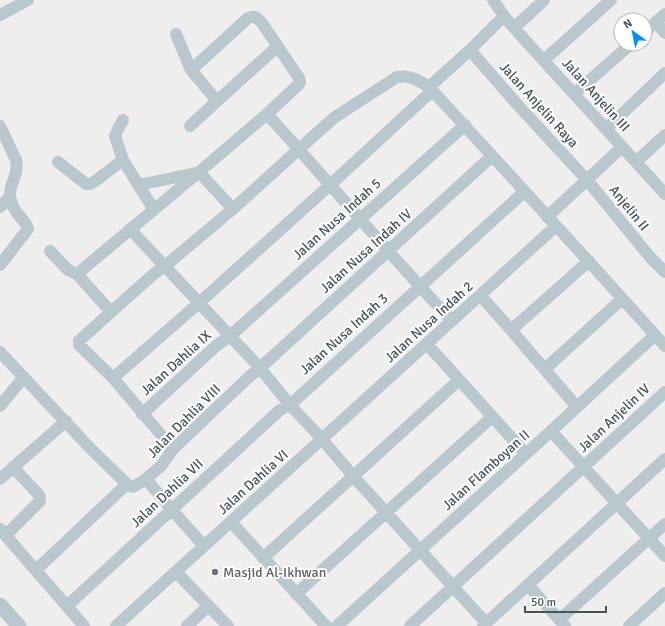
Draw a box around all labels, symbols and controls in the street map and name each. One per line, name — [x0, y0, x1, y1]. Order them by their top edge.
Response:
north arrow — [613, 12, 653, 52]
text: N — [621, 16, 635, 32]
street label: Jalan Anjelin III — [559, 55, 633, 135]
street label: Jalan Anjelin Raya — [496, 59, 582, 151]
street label: Jalan Nusa Indah 5 — [289, 175, 385, 263]
street label: Anjelin II — [605, 182, 653, 234]
street label: Jalan Nusa Indah IV — [317, 205, 415, 297]
street label: Jalan Nusa Indah 2 — [381, 278, 477, 366]
street label: Jalan Nusa Indah 3 — [296, 290, 392, 378]
street label: Jalan Dahlia IX — [137, 327, 215, 399]
street label: Jalan Anjelin IV — [574, 380, 654, 456]
street label: Jalan Dahlia VIII — [144, 381, 224, 461]
street label: Jalan Flamboyan II — [439, 426, 533, 514]
street label: Jalan Dahlia VI — [214, 446, 292, 518]
street label: Jalan Dahlia VII — [127, 455, 207, 531]
place label: Masjid Al-Ikhwan — [223, 564, 326, 581]
marker: Masjid Al-Ikhwan — [210, 567, 220, 577]
scale bar — [525, 588, 606, 614]
text: 50 m — [531, 595, 556, 610]

